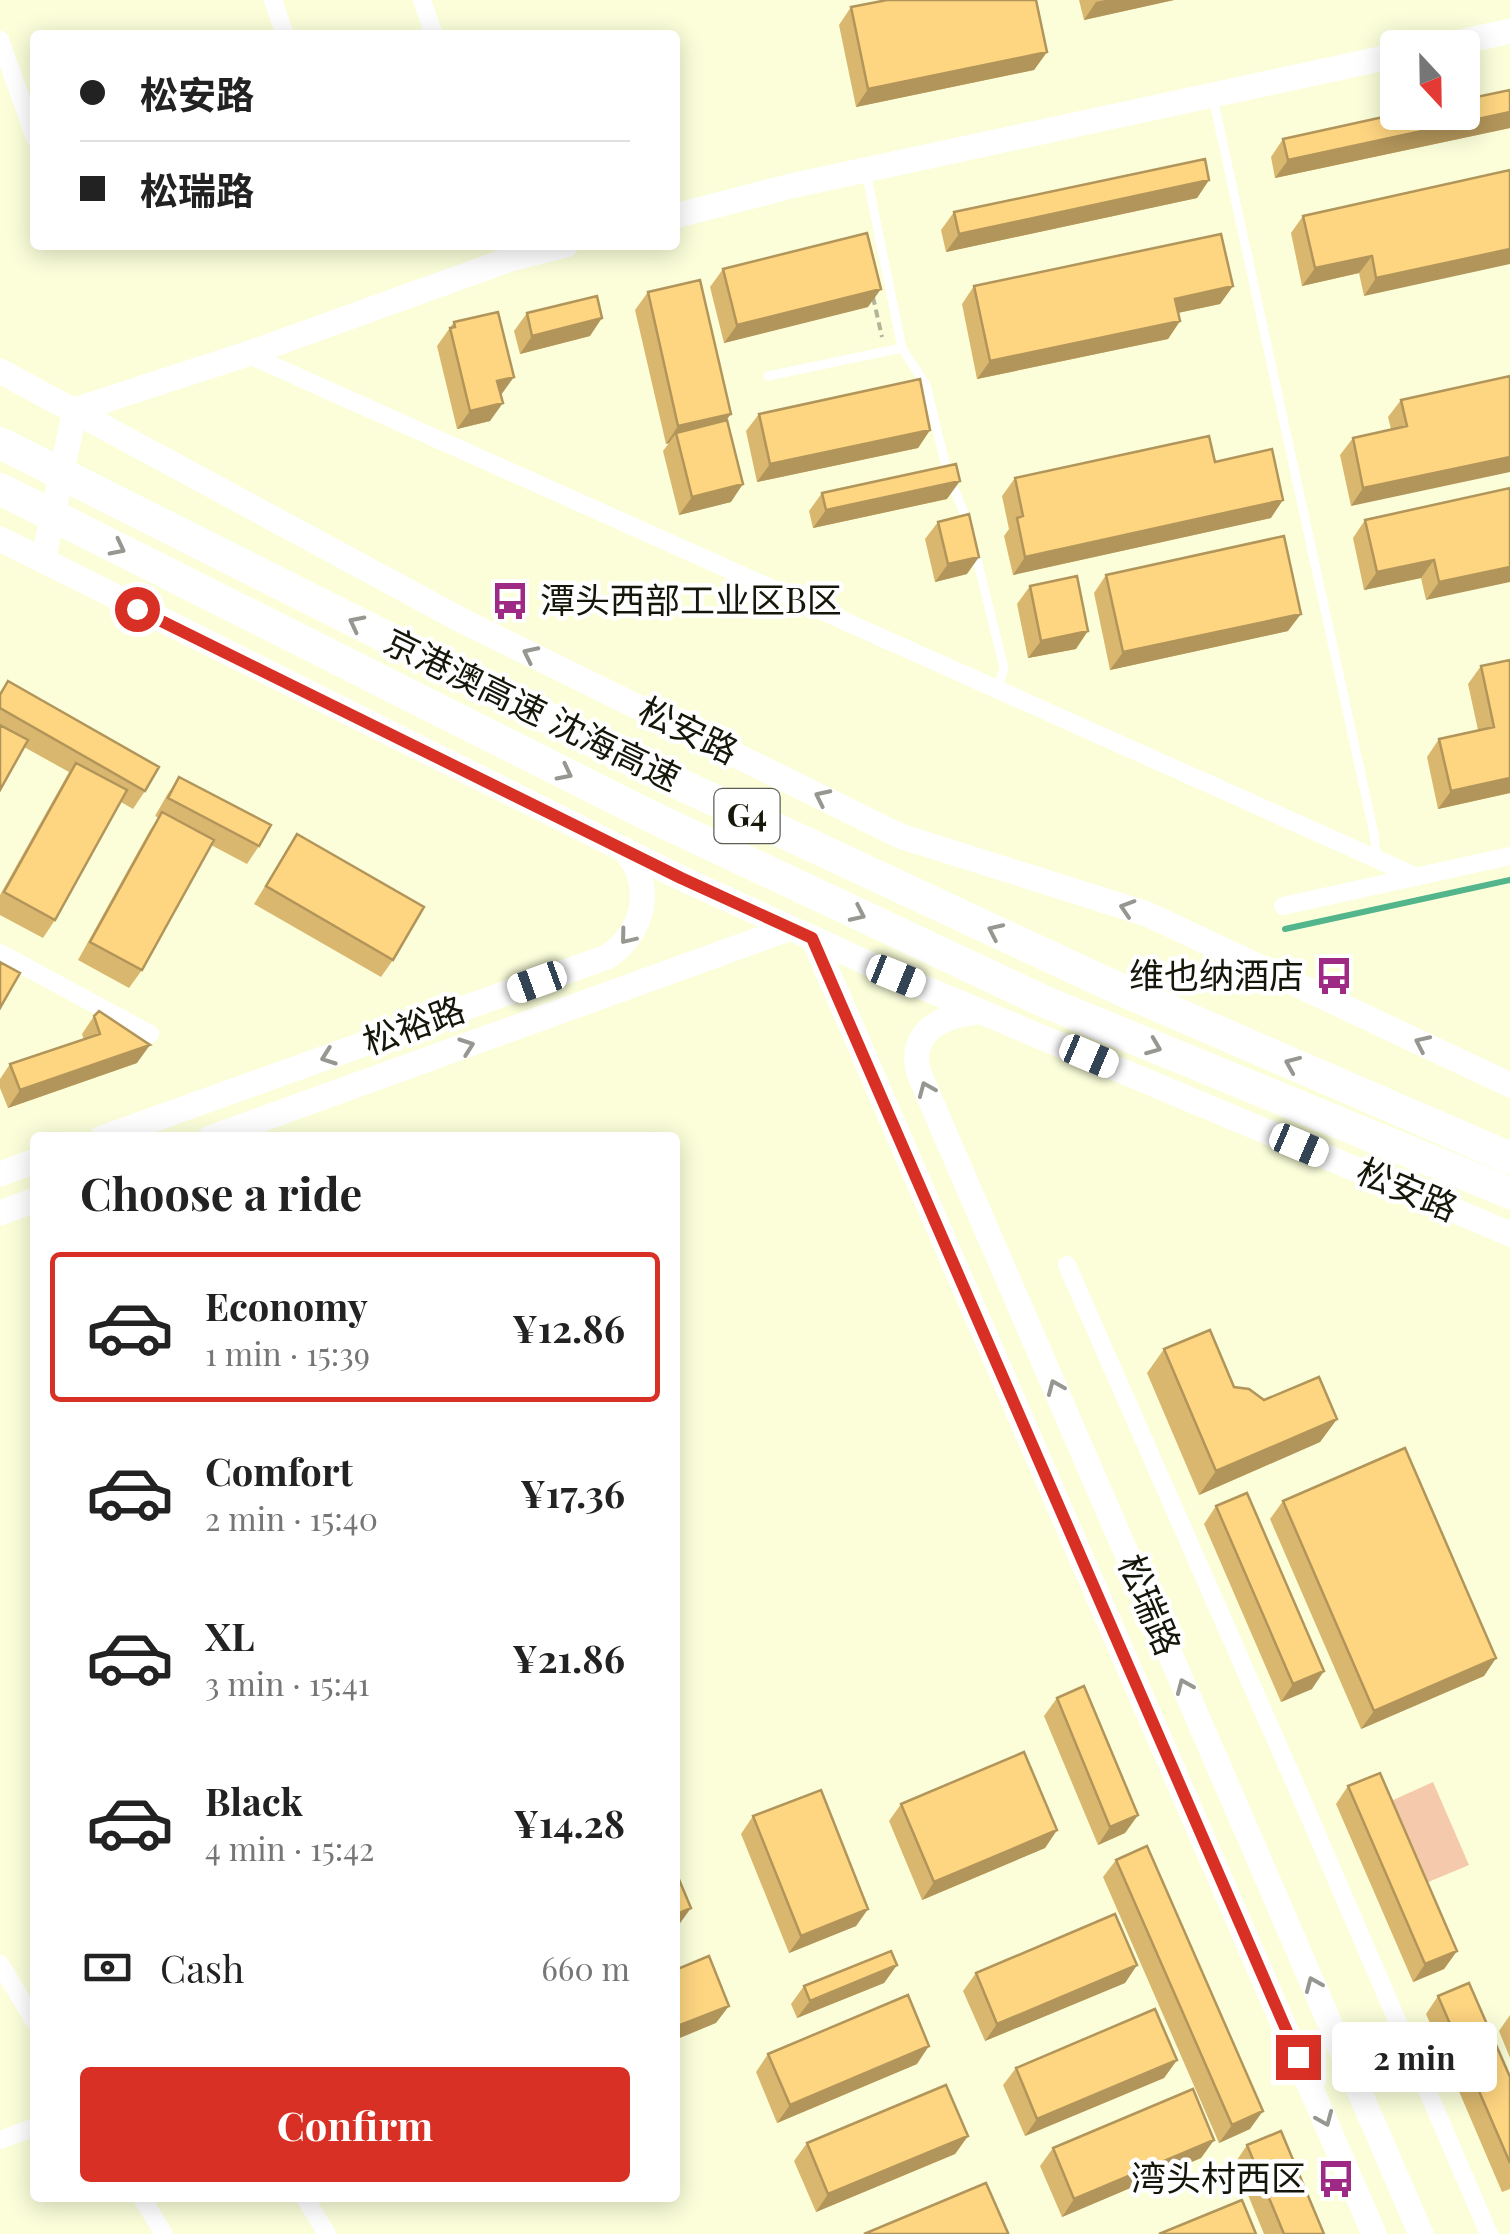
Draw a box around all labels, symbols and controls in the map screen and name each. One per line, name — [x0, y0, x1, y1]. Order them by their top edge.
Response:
north arrow — [1380, 30, 1480, 130]
map controls — [1380, 30, 1480, 130]
text: 松安路 — [140, 68, 254, 119]
text: 松瑞路 — [140, 164, 254, 215]
one-way arrow — [108, 536, 126, 555]
place label: 潭头西部工业区B区 — [540, 575, 842, 622]
bus stop icon: 潭头西部工业区B区 — [489, 580, 531, 622]
route start — [115, 587, 160, 632]
one-way arrow — [348, 615, 366, 635]
street label: 京港澳高速 沈海高速 — [377, 616, 689, 800]
one-way arrow — [523, 647, 541, 666]
street label: 松安路 — [632, 685, 747, 773]
one-way arrow — [554, 761, 572, 780]
road number: G4 — [714, 789, 780, 843]
one-way arrow — [814, 790, 832, 810]
one-way arrow — [1119, 899, 1136, 920]
one-way arrow — [848, 901, 866, 921]
one-way arrow — [987, 924, 1005, 944]
one-way arrow — [621, 926, 639, 944]
place label: 维也纳酒店 — [1129, 950, 1304, 997]
car — [863, 951, 929, 1001]
bus stop icon: 维也纳酒店 — [1313, 955, 1355, 997]
car — [504, 958, 570, 1006]
street label: 松裕路 — [356, 984, 471, 1064]
car — [1056, 1030, 1122, 1082]
one-way arrow — [1145, 1035, 1162, 1055]
one-way arrow — [1414, 1036, 1432, 1056]
one-way arrow — [457, 1037, 475, 1057]
one-way arrow — [320, 1045, 337, 1066]
one-way arrow — [1284, 1056, 1302, 1076]
one-way arrow — [917, 1081, 937, 1099]
car — [1266, 1119, 1332, 1171]
street label: 松安路 — [1350, 1146, 1465, 1230]
text: Choose a ride — [80, 1162, 362, 1222]
text: Economy — [205, 1280, 368, 1331]
icon: car — [85, 1282, 175, 1372]
text: ¥12.86 — [512, 1302, 625, 1353]
text: 1 min · 15:39 — [205, 1331, 370, 1374]
one-way arrow — [1047, 1380, 1067, 1398]
text: Comfort — [205, 1445, 353, 1496]
icon: car — [85, 1447, 175, 1537]
text: ¥17.36 — [520, 1467, 625, 1518]
text: 2 min · 15:40 — [205, 1496, 378, 1539]
street label: 松瑞路 — [1109, 1547, 1193, 1662]
text: XL — [205, 1610, 254, 1661]
icon: car — [85, 1612, 175, 1702]
text: ¥21.86 — [512, 1632, 625, 1683]
text: 3 min · 15:41 — [205, 1661, 370, 1704]
one-way arrow — [1176, 1678, 1196, 1696]
text: Black — [205, 1775, 303, 1826]
icon: car — [85, 1777, 175, 1867]
text: ¥14.28 — [513, 1797, 625, 1848]
text: 4 min · 15:42 — [205, 1826, 374, 1869]
icon: cash — [80, 1940, 135, 1995]
text: Cash — [160, 1942, 244, 1993]
text: 660 m — [541, 1946, 630, 1989]
one-way arrow — [1305, 1976, 1325, 1994]
callout: 2 min — [1333, 2022, 1498, 2092]
route end — [1276, 2035, 1321, 2080]
text: 2 min — [1373, 2035, 1456, 2078]
button: Confirm — [80, 2067, 630, 2182]
one-way arrow — [1313, 2109, 1333, 2127]
place label: 湾头村西区 — [1131, 2153, 1306, 2200]
bus stop icon: 湾头村西区 — [1315, 2158, 1357, 2200]

